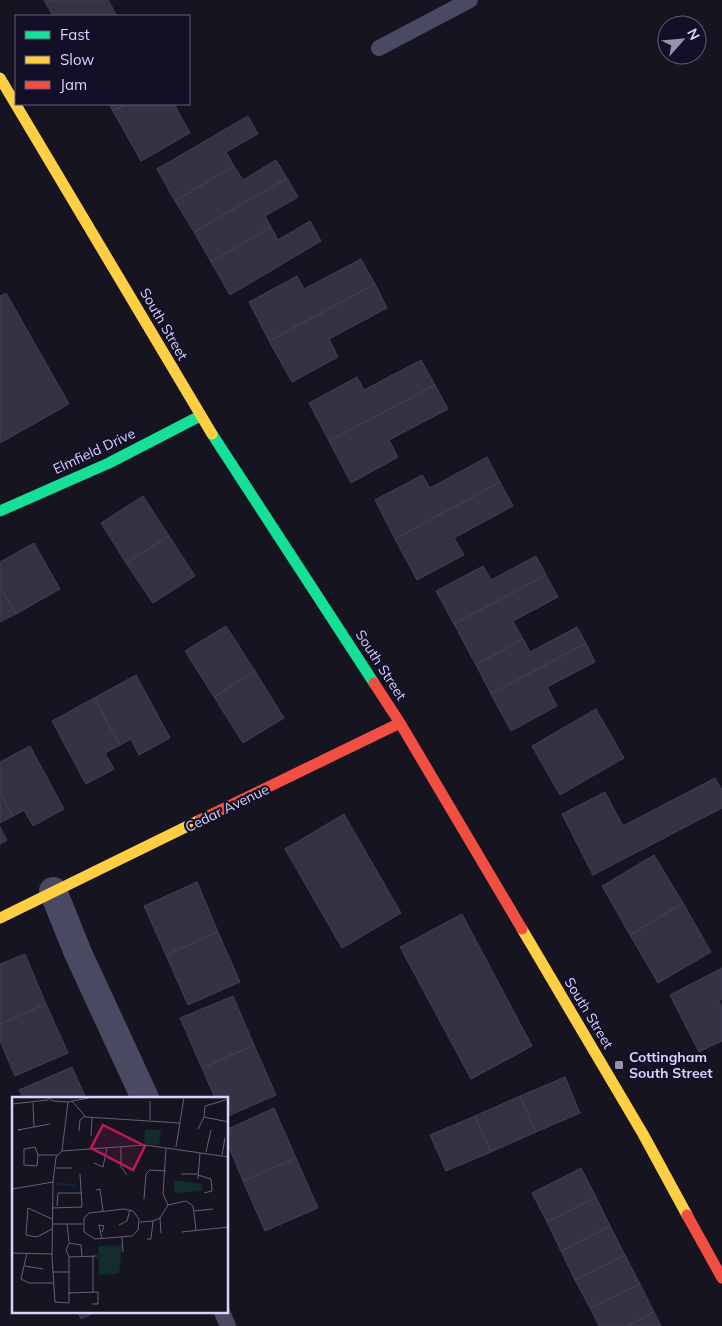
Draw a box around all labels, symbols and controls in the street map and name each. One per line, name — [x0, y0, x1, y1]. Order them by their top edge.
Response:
legend — [15, 15, 190, 105]
north arrow — [657, 15, 707, 65]
text: Fast — [60, 25, 90, 44]
text: N — [683, 25, 704, 43]
text: Slow — [60, 50, 94, 69]
text: Jam — [60, 75, 87, 94]
street label: South Street — [136, 285, 192, 363]
street label: Elmfield Drive — [50, 424, 138, 478]
street label: South Street — [352, 626, 410, 704]
street label: Cedar Avenue — [182, 780, 272, 836]
street label: South Street — [561, 974, 617, 1052]
place label: Cottingham South Street — [629, 1048, 713, 1082]
marker: Cottingham South Street — [613, 1059, 625, 1071]
inset map — [12, 1097, 229, 1314]

